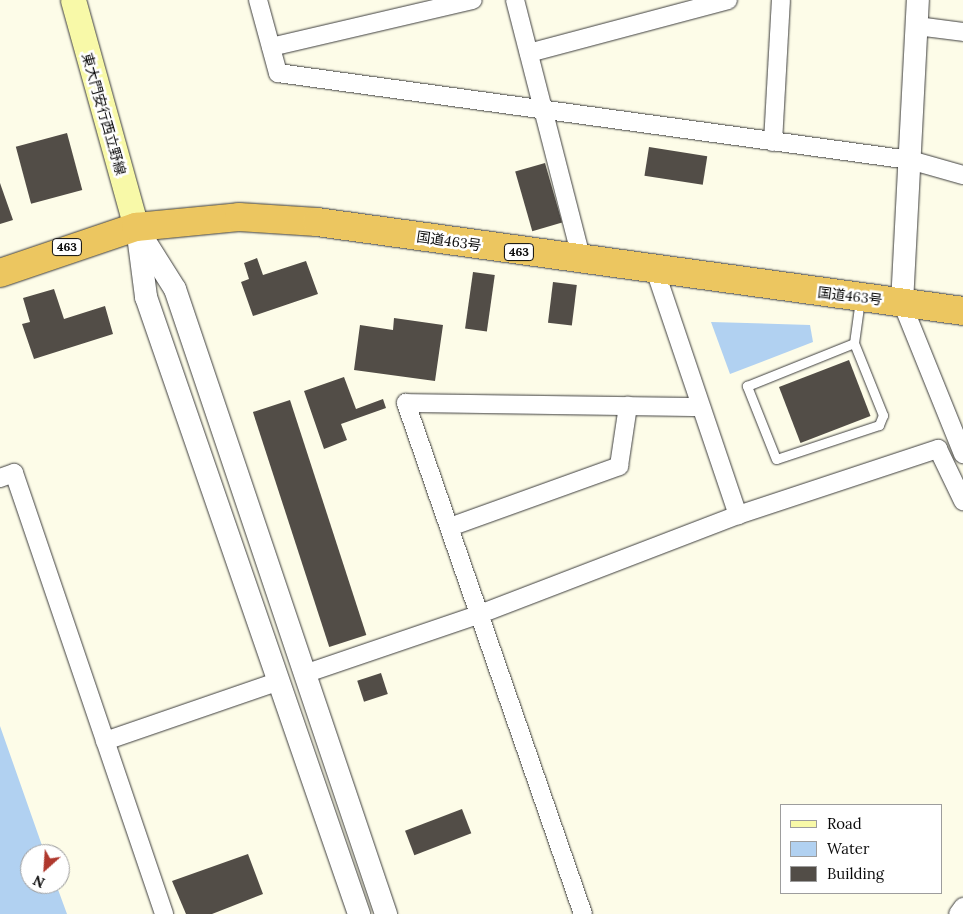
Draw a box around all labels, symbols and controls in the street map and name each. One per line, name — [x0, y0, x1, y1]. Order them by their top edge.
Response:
street label: 東大門安行西立野線 — [79, 51, 129, 177]
street label: 国道463号 — [415, 228, 483, 254]
road number: 463 — [51, 238, 83, 256]
road number: 463 — [503, 242, 535, 262]
street label: 国道463号 — [816, 284, 884, 308]
legend — [780, 804, 943, 894]
text: Road — [827, 814, 862, 833]
text: Water — [827, 839, 869, 858]
north arrow — [20, 844, 70, 894]
text: Building — [827, 864, 884, 883]
text: N — [30, 871, 48, 892]

